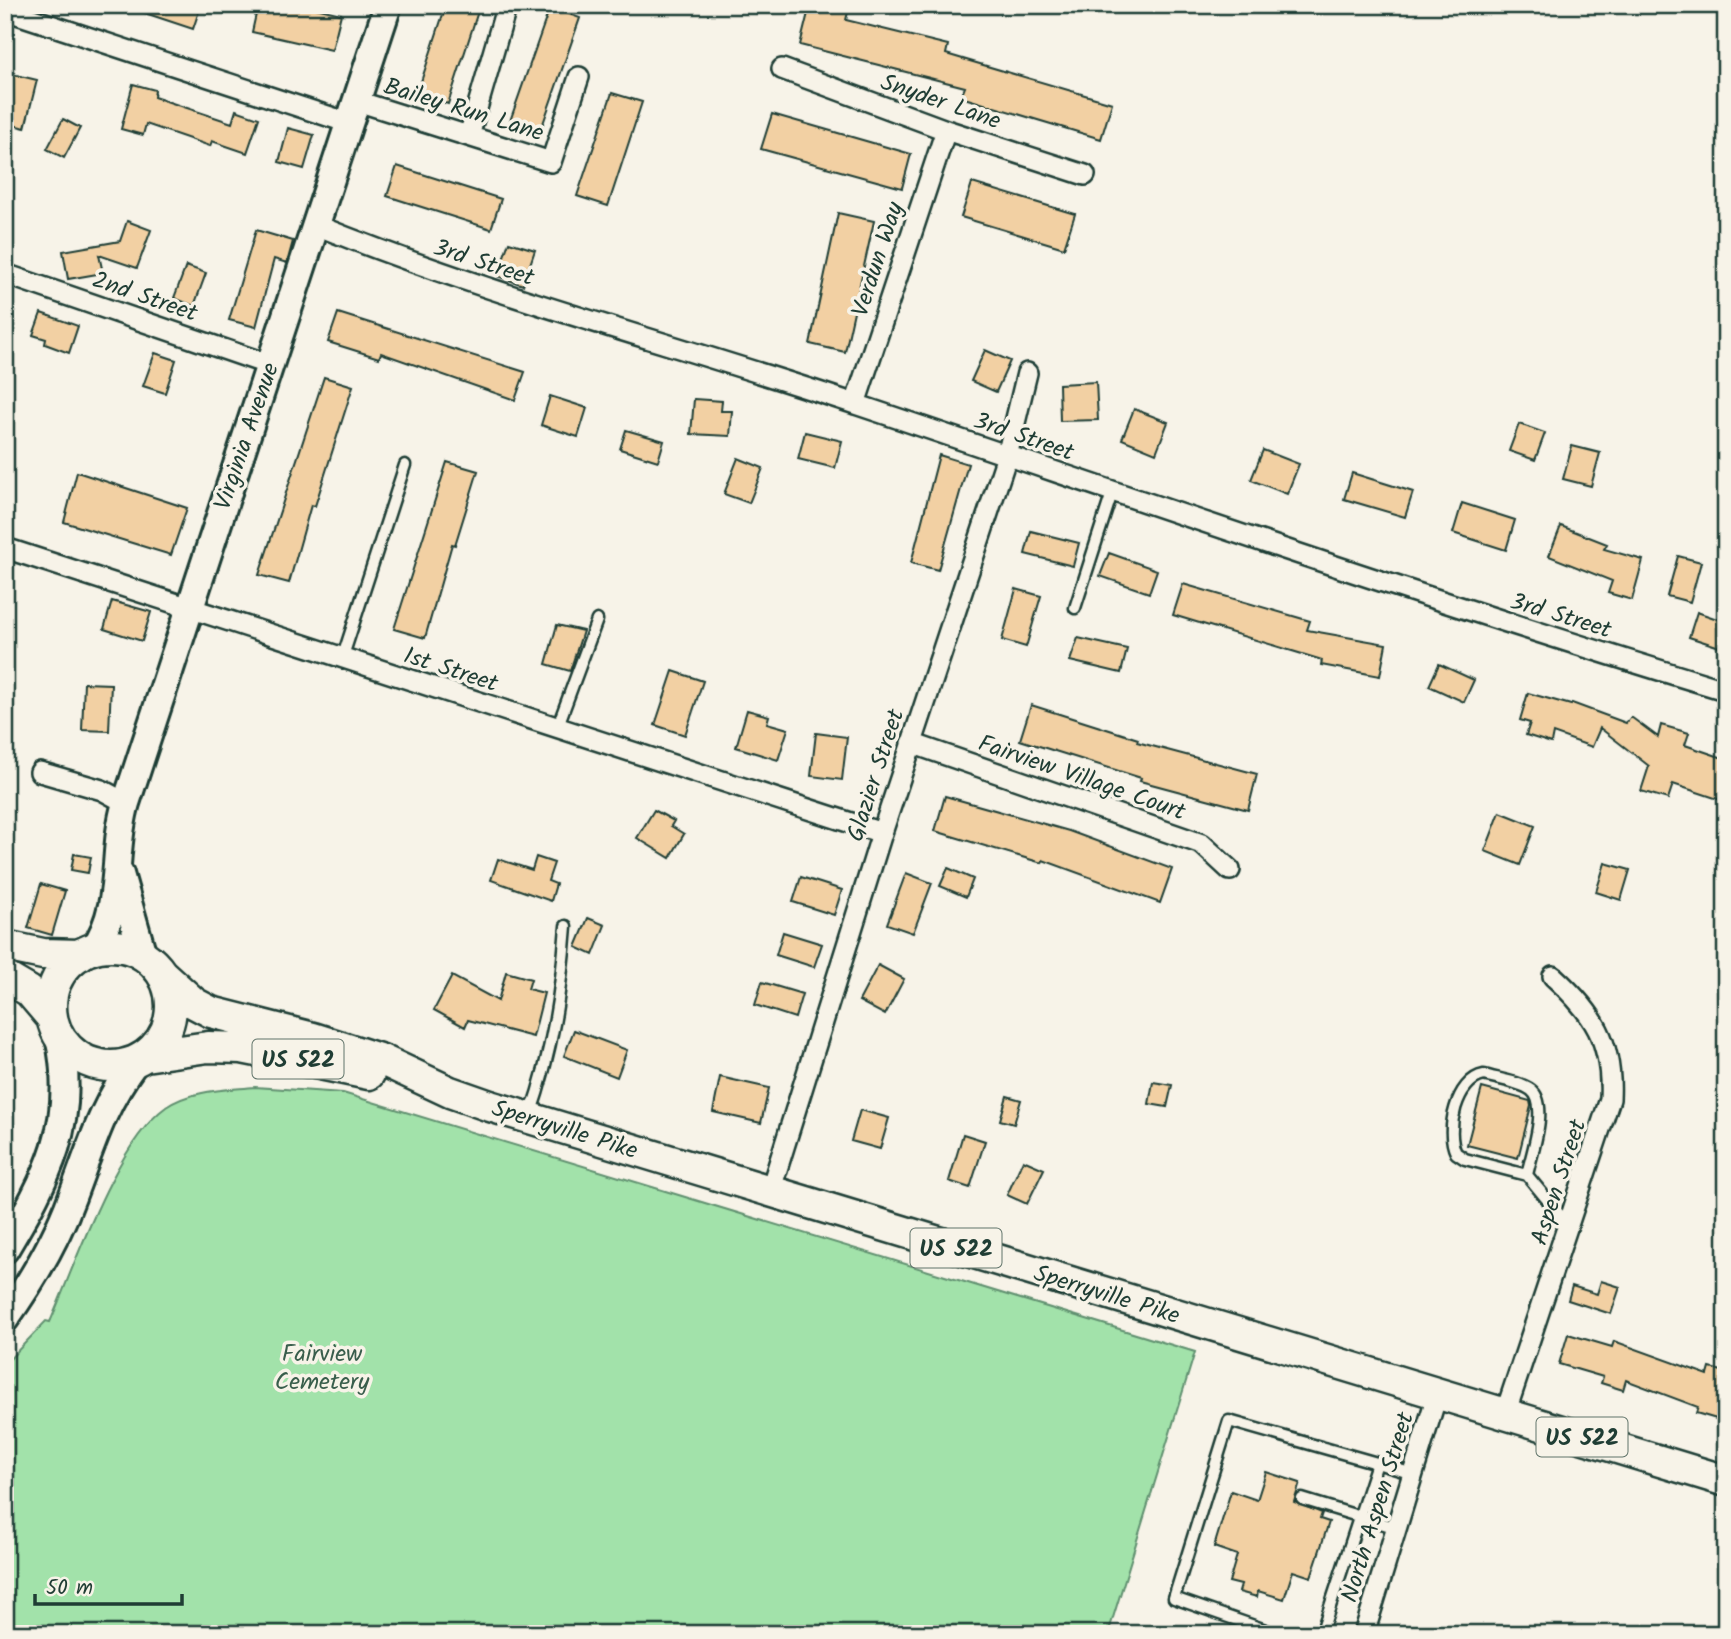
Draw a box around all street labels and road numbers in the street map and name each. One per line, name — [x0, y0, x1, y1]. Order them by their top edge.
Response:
street label: Snyder Lane — [875, 64, 1006, 141]
street label: Bailey Run Lane — [379, 68, 549, 153]
street label: Verdun Way — [842, 196, 916, 322]
street label: 3rd Street — [428, 229, 540, 298]
street label: 2nd Street — [87, 261, 203, 334]
street label: Virginia Avenue — [204, 357, 291, 515]
street label: 3rd Street — [968, 402, 1080, 473]
street label: 3rd Street — [1505, 583, 1617, 651]
street label: 1st Street — [398, 637, 504, 704]
street label: Glazier Street — [837, 703, 916, 847]
street label: Fairview Village Court — [972, 725, 1191, 832]
road number: US 522 — [252, 1040, 344, 1078]
street label: Sperryville Pike — [487, 1090, 643, 1171]
street label: Aspen Street — [1521, 1114, 1598, 1250]
road number: US 522 — [911, 1228, 1002, 1268]
street label: Sperryville Pike — [1029, 1255, 1185, 1336]
street label: North Aspen Street — [1331, 1407, 1426, 1607]
road number: US 522 — [1536, 1418, 1628, 1456]

